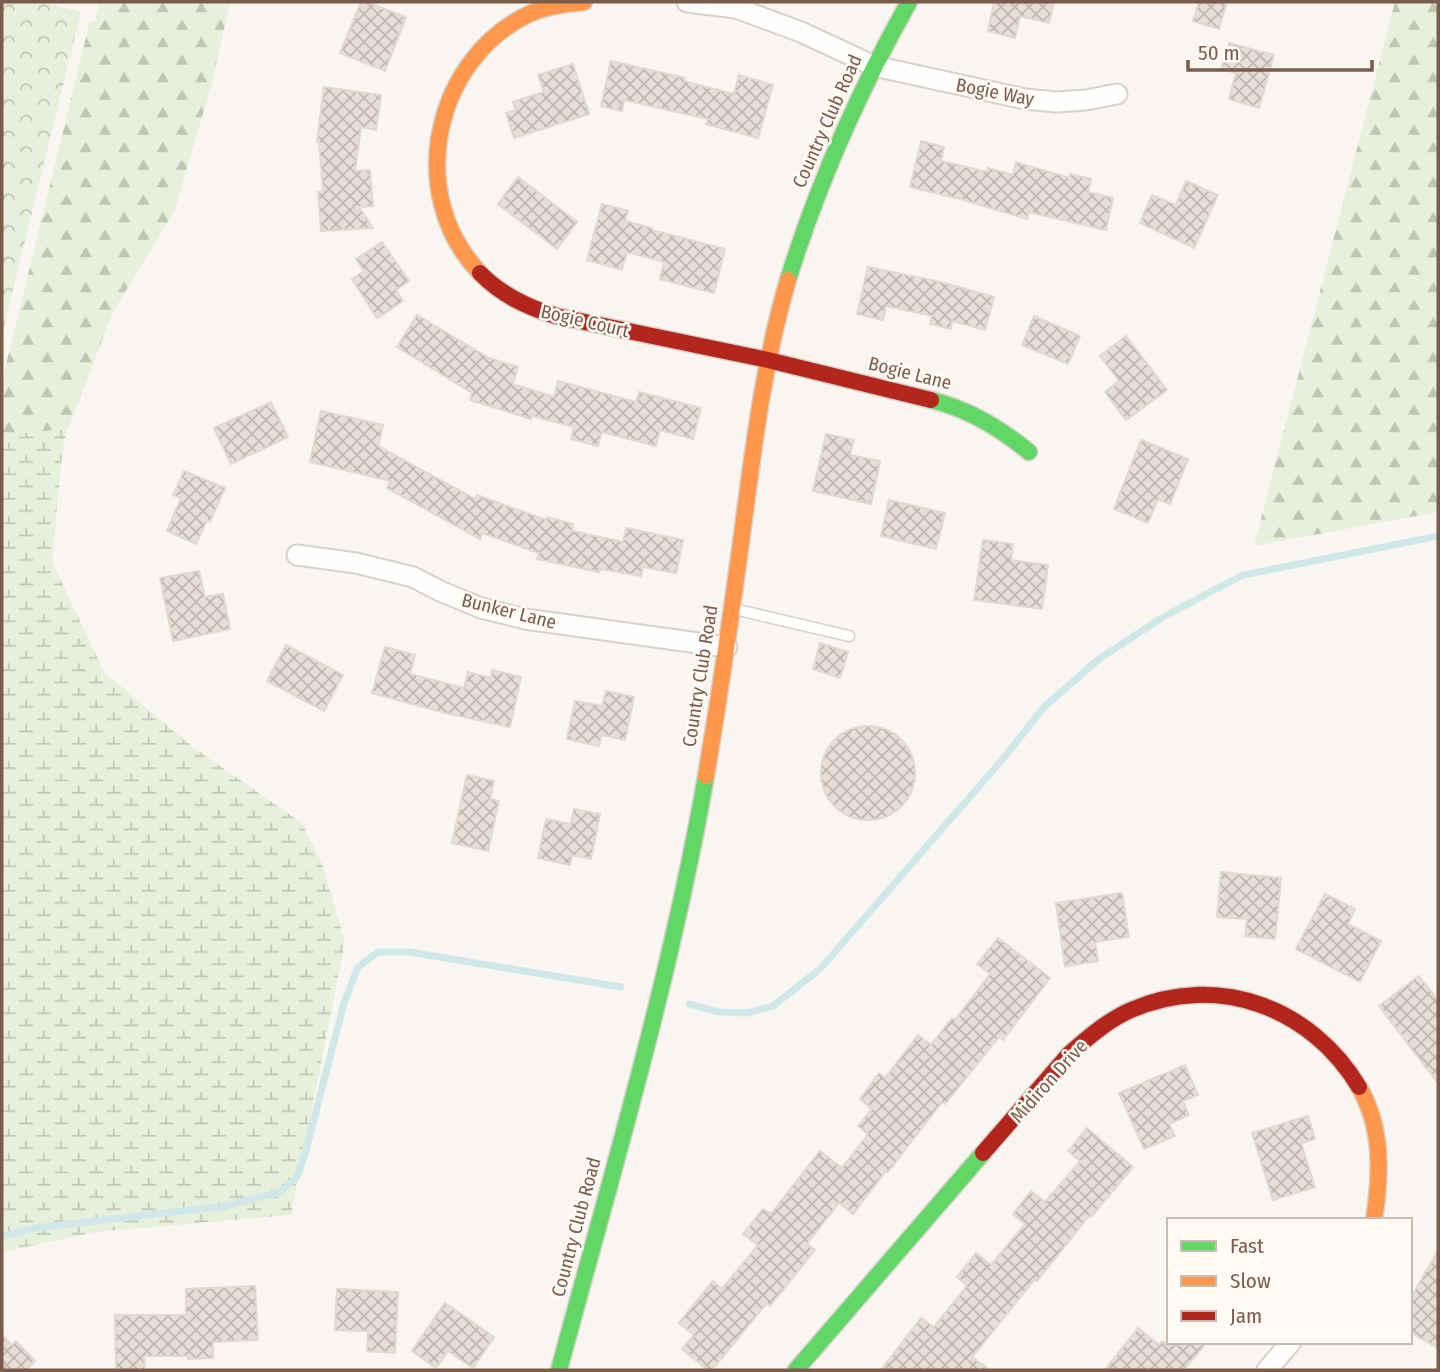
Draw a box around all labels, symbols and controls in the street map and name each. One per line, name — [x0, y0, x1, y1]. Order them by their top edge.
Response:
scale bar — [1188, 28, 1372, 72]
text: 50 m — [1198, 40, 1240, 66]
street label: Country Club Road — [787, 51, 867, 191]
street label: Bogie Way — [954, 73, 1037, 111]
street label: Bogie Court — [539, 300, 632, 343]
street label: Bogie Lane — [866, 352, 954, 394]
street label: Bunker Lane — [459, 588, 559, 634]
street label: Country Club Road — [677, 603, 723, 749]
street label: Midiron Drive — [1006, 1035, 1092, 1127]
street label: Country Club Road — [546, 1155, 606, 1299]
legend — [1167, 1218, 1412, 1344]
text: Fast — [1230, 1233, 1264, 1259]
text: Slow — [1230, 1268, 1271, 1294]
text: Jam — [1230, 1303, 1262, 1329]

